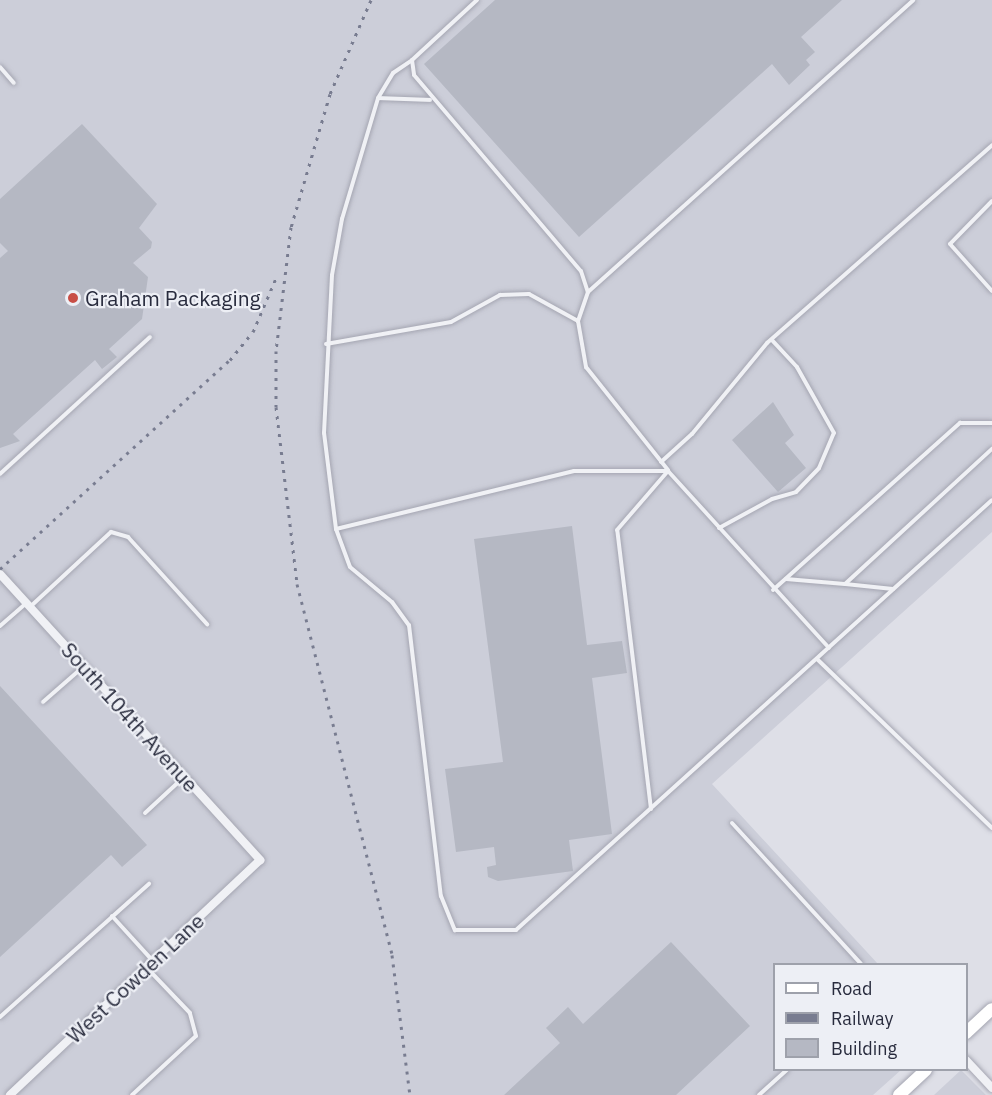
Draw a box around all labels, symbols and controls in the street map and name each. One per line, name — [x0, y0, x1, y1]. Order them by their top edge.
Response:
place label: Graham Packaging — [85, 285, 261, 311]
marker: Graham Packaging — [66, 291, 80, 305]
street label: South 104th Avenue — [56, 637, 204, 797]
street label: West Cowden Lane — [61, 908, 209, 1048]
legend — [773, 963, 968, 1071]
text: Road — [831, 977, 872, 1000]
text: Railway — [831, 1007, 893, 1030]
text: Building — [831, 1037, 897, 1060]

